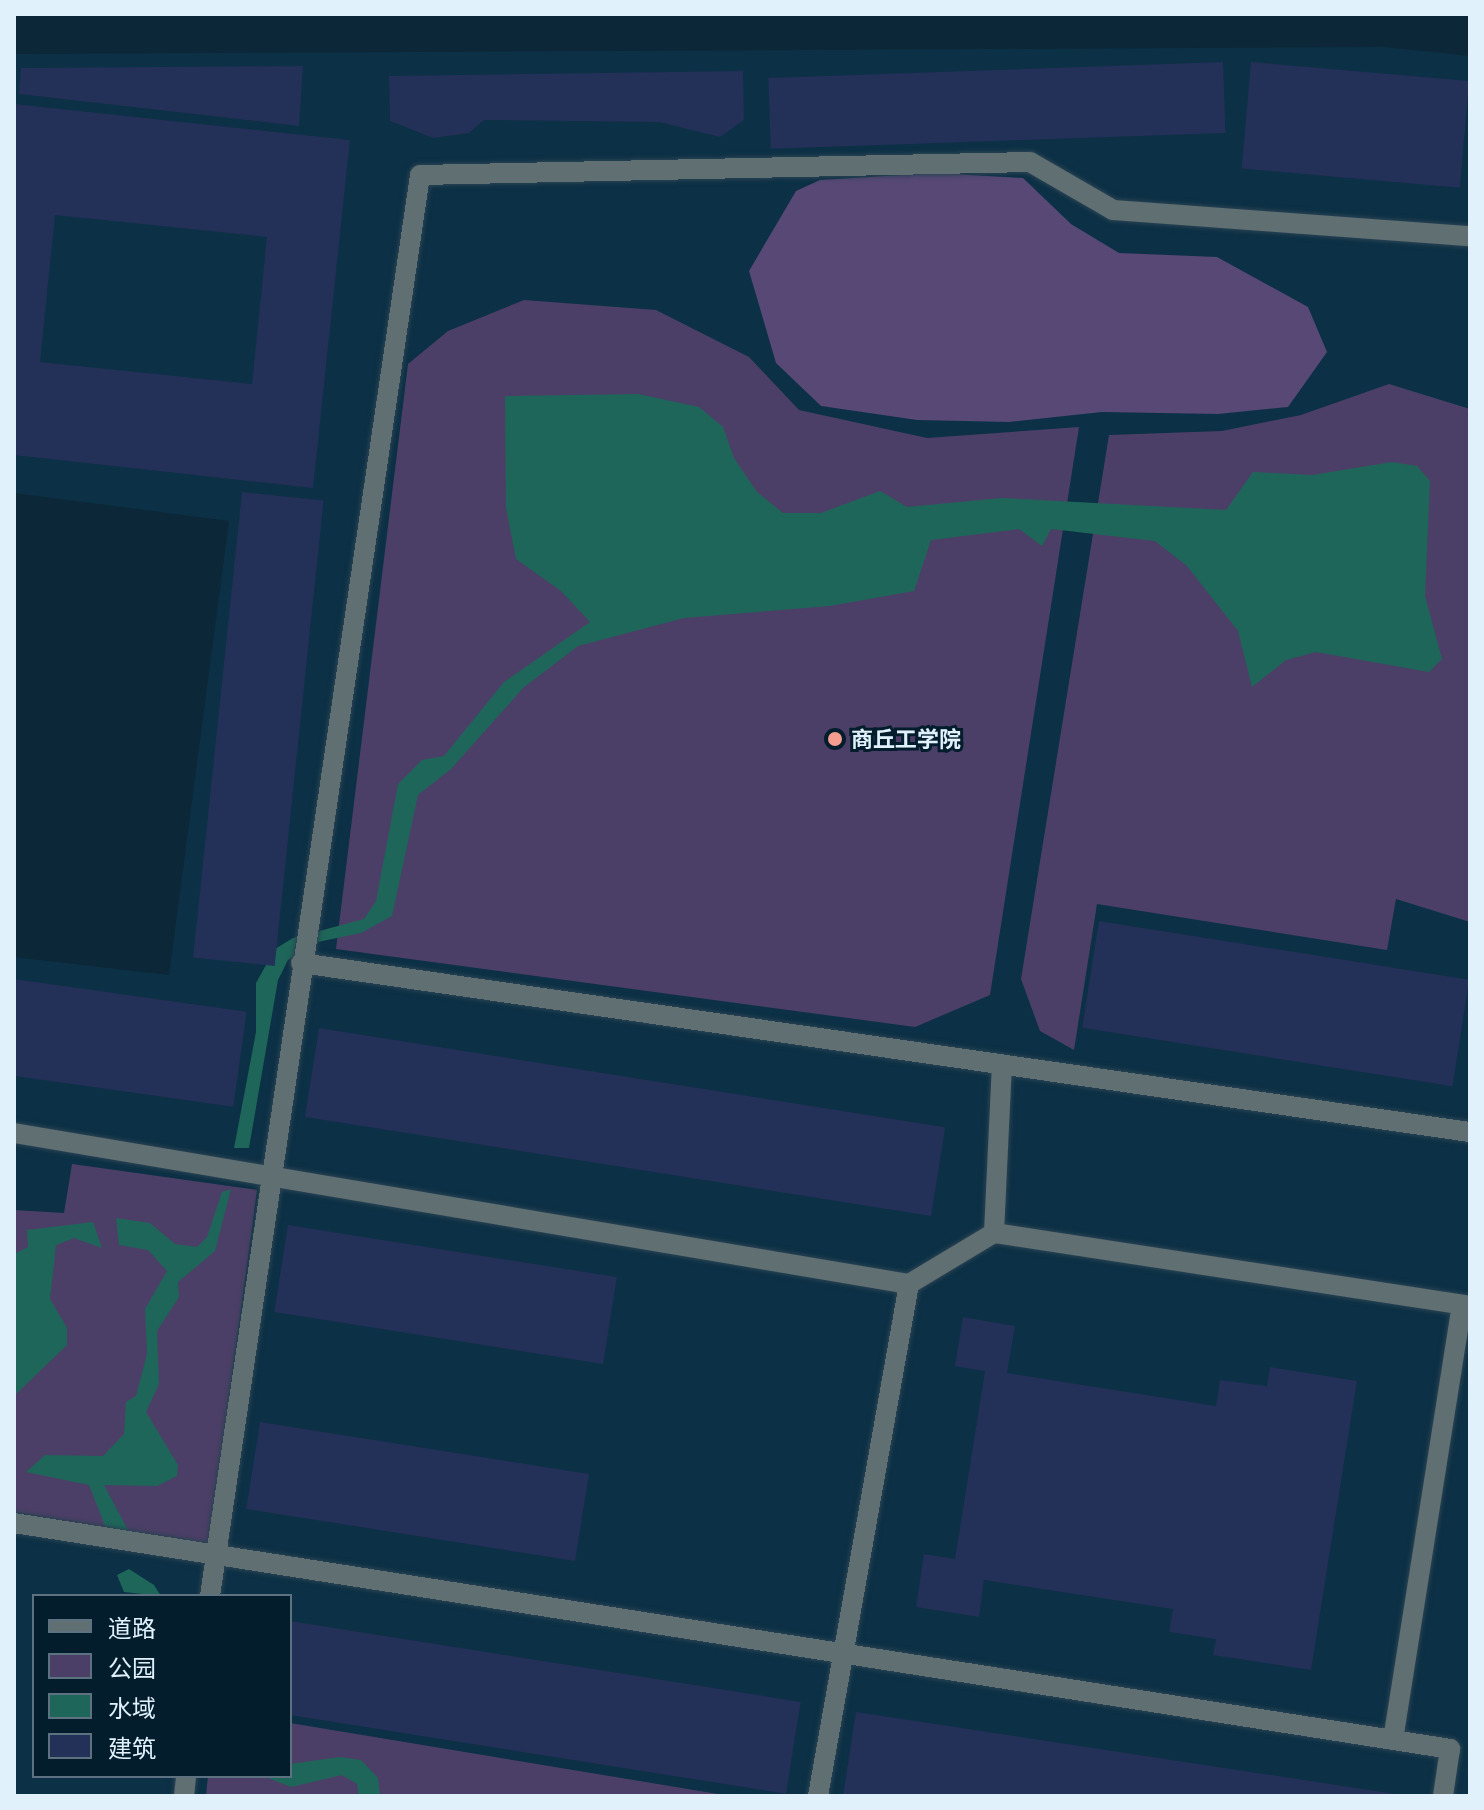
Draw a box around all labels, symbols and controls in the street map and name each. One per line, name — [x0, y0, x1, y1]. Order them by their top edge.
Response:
place label: 商丘工学院 — [851, 726, 961, 752]
marker: 商丘工学院 — [826, 730, 844, 748]
legend — [32, 1594, 292, 1778]
text: 道路 — [108, 1613, 156, 1642]
text: 公园 — [108, 1653, 156, 1682]
text: 水域 — [108, 1693, 156, 1722]
text: 建筑 — [108, 1733, 156, 1762]

